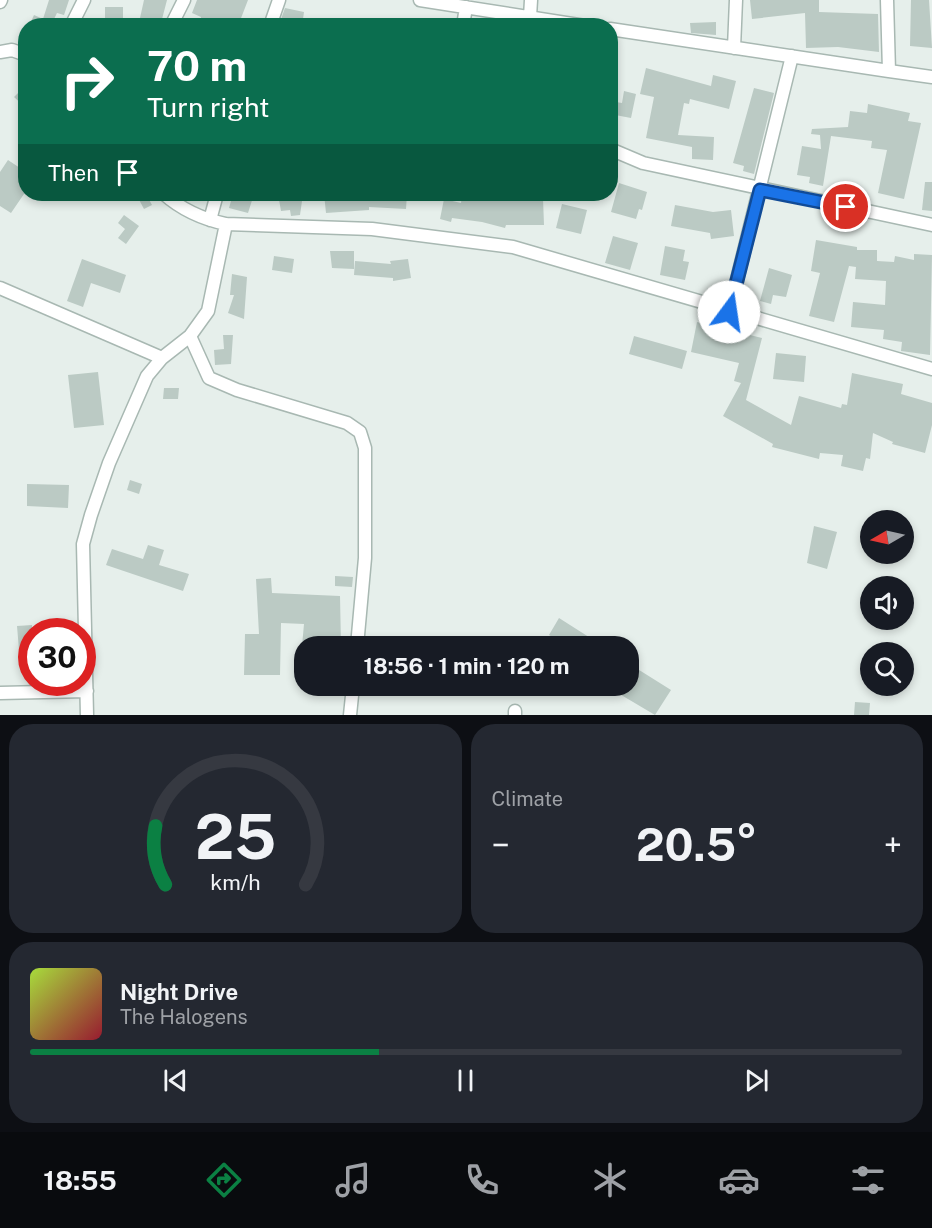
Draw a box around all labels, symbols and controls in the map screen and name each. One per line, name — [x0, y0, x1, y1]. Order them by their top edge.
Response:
text: 70 m — [147, 41, 247, 90]
icon: right — [48, 42, 126, 120]
text: Turn right — [147, 91, 270, 123]
icon: arrive — [111, 156, 144, 189]
text: Then — [48, 160, 99, 186]
pin — [820, 181, 871, 232]
icon: arrive — [829, 190, 862, 223]
position arrow — [697, 280, 761, 344]
north arrow — [860, 510, 914, 564]
map controls — [860, 510, 914, 696]
button: sound — [860, 576, 914, 630]
speed limit sign: 30 — [18, 618, 96, 696]
button: search — [860, 642, 914, 696]
text: 18:56 · 1 min · 120 m — [364, 653, 569, 679]
text: Climate — [492, 787, 563, 811]
text: 25 — [194, 800, 276, 873]
text: 20.5° — [636, 818, 757, 871]
text: − — [492, 826, 510, 864]
text: + — [884, 826, 902, 864]
text: km/h — [210, 871, 260, 896]
text: Night Drive — [120, 979, 238, 1005]
text: The Halogens — [120, 1005, 248, 1029]
icon: previous — [159, 1064, 192, 1097]
icon: pause — [449, 1064, 482, 1097]
icon: next — [740, 1064, 773, 1097]
icon: directions — [203, 1159, 245, 1201]
icon: music — [332, 1159, 374, 1201]
icon: phone — [461, 1159, 503, 1201]
icon: climate — [589, 1159, 631, 1201]
icon: car — [718, 1159, 760, 1201]
icon: filters — [847, 1159, 889, 1201]
text: 18:55 — [43, 1164, 117, 1196]

